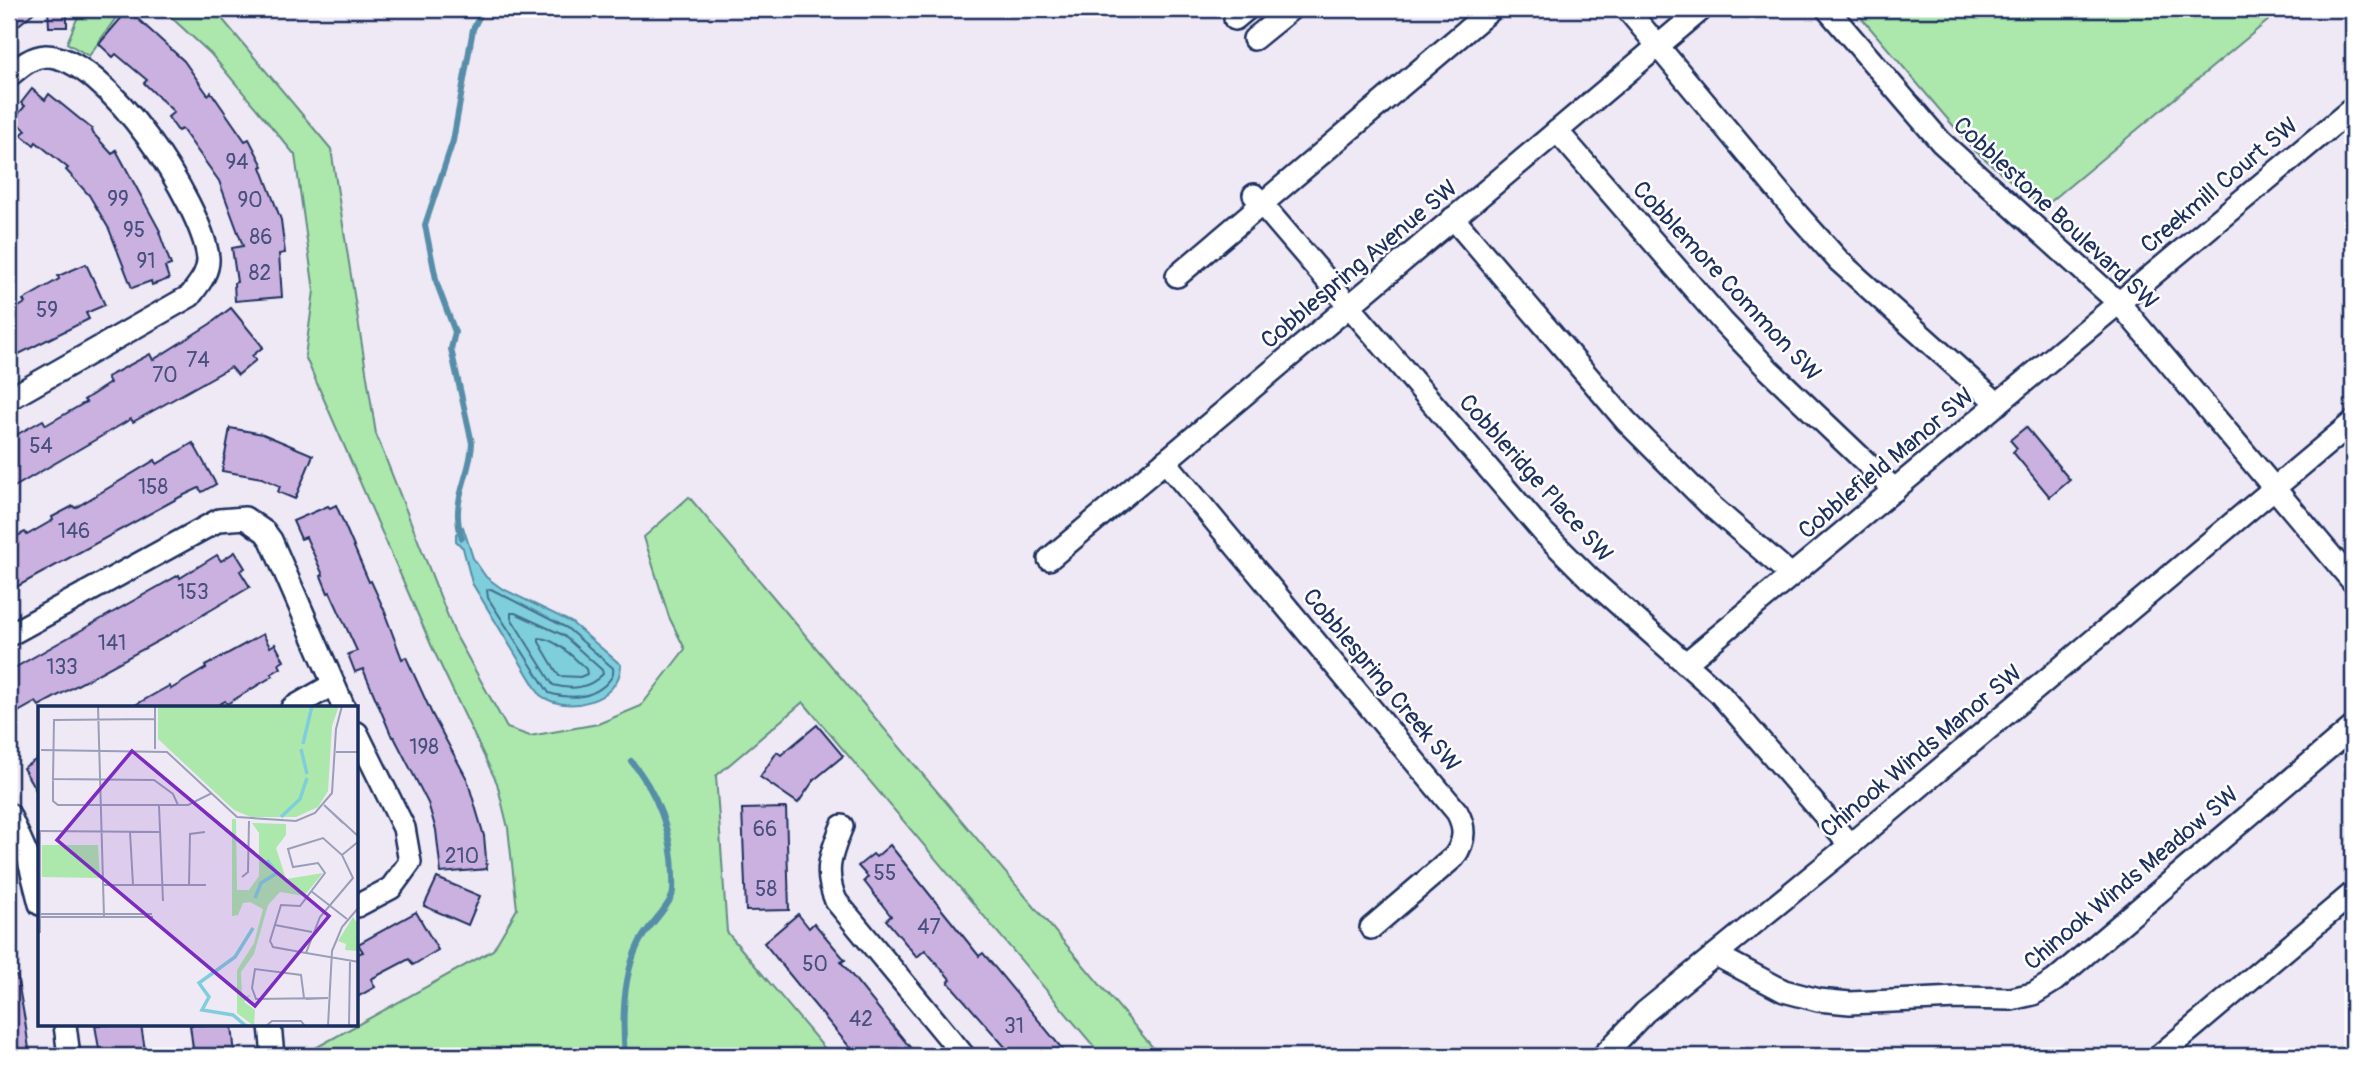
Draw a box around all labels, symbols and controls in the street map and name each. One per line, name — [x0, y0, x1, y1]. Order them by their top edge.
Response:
street label: Cobblestone Boulevard SW — [1947, 111, 2164, 316]
street label: Creekmill Court SW — [2135, 111, 2304, 260]
house number: 94 — [226, 149, 249, 176]
street label: Cobblespring Avenue SW — [1255, 174, 1464, 355]
street label: Cobblemore Common SW — [1626, 175, 1827, 388]
house number: 99 — [107, 186, 129, 213]
house number: 90 — [237, 187, 263, 214]
house number: 95 — [123, 217, 145, 244]
house number: 86 — [250, 224, 272, 251]
house number: 91 — [136, 248, 156, 275]
house number: 82 — [249, 260, 271, 287]
house number: 59 — [36, 297, 58, 324]
house number: 74 — [186, 347, 210, 374]
house number: 70 — [152, 362, 178, 389]
street label: Cobblefield Manor SW — [1793, 381, 1980, 545]
street label: Cobbleridge Place SW — [1453, 388, 1619, 568]
house number: 54 — [29, 433, 53, 460]
house number: 158 — [138, 474, 168, 501]
house number: 146 — [58, 518, 90, 545]
house number: 153 — [177, 579, 209, 606]
street label: Cobblespring Creek SW — [1296, 583, 1467, 778]
house number: 141 — [98, 630, 126, 657]
house number: 133 — [46, 654, 78, 681]
street label: Chinook Winds Manor SW — [1815, 659, 2028, 844]
inset map — [38, 706, 359, 1026]
house number: 198 — [409, 734, 439, 761]
street label: Chinook Winds Meadow SW — [2018, 780, 2245, 977]
house number: 66 — [753, 816, 777, 843]
house number: 210 — [445, 843, 479, 870]
house number: 55 — [874, 860, 896, 887]
house number: 58 — [755, 876, 777, 903]
house number: 47 — [917, 914, 941, 941]
house number: 50 — [802, 951, 828, 978]
house number: 42 — [849, 1006, 873, 1033]
house number: 31 — [1004, 1013, 1024, 1040]

